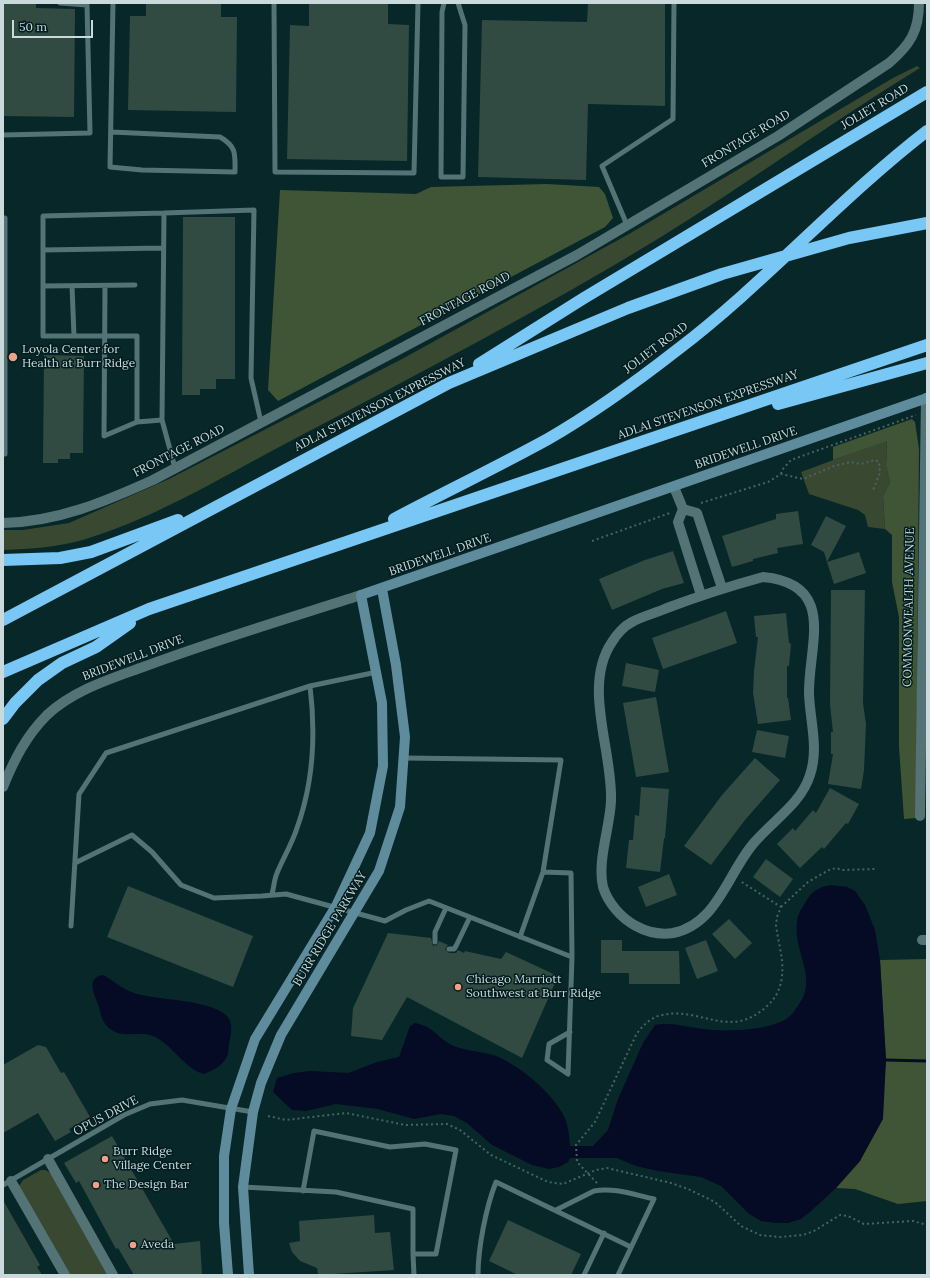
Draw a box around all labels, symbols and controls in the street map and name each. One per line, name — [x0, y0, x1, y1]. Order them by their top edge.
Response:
scale bar — [14, 12, 95, 38]
text: 50 m — [19, 19, 47, 34]
street label: JOLIET ROAD — [839, 81, 911, 133]
street label: FRONTAGE ROAD — [699, 107, 793, 171]
street label: FRONTAGE ROAD — [417, 269, 513, 329]
street label: JOLIET ROAD — [621, 319, 691, 377]
place label: Loyola Center for Health at Burr Ridge — [22, 343, 135, 371]
marker: Loyola Center for Health at Burr Ridge — [7, 351, 19, 363]
street label: ADLAI STEVENSON EXPRESSWAY — [292, 355, 468, 455]
street label: ADLAI STEVENSON EXPRESSWAY — [616, 367, 800, 443]
street label: FRONTAGE ROAD — [131, 422, 227, 480]
street label: BRIDEWELL DRIVE — [693, 424, 799, 472]
street label: COMMONWEALTH AVENUE — [900, 527, 918, 687]
street label: BRIDEWELL DRIVE — [387, 531, 493, 579]
street label: BRIDEWELL DRIVE — [80, 632, 186, 684]
street label: BURR RIDGE PARKWAY — [290, 869, 370, 989]
place label: Chicago Marriott Southwest at Burr Ridge — [466, 973, 601, 1001]
marker: Chicago Marriott Southwest at Burr Ridge — [453, 982, 463, 992]
street label: OPUS DRIVE — [71, 1093, 141, 1139]
place label: Burr Ridge Village Center — [113, 1145, 191, 1173]
marker: Burr Ridge Village Center — [100, 1154, 110, 1164]
place label: The Design Bar — [104, 1178, 189, 1192]
marker: The Design Bar — [91, 1180, 101, 1190]
place label: Aveda — [141, 1238, 174, 1252]
marker: Aveda — [128, 1240, 138, 1250]

